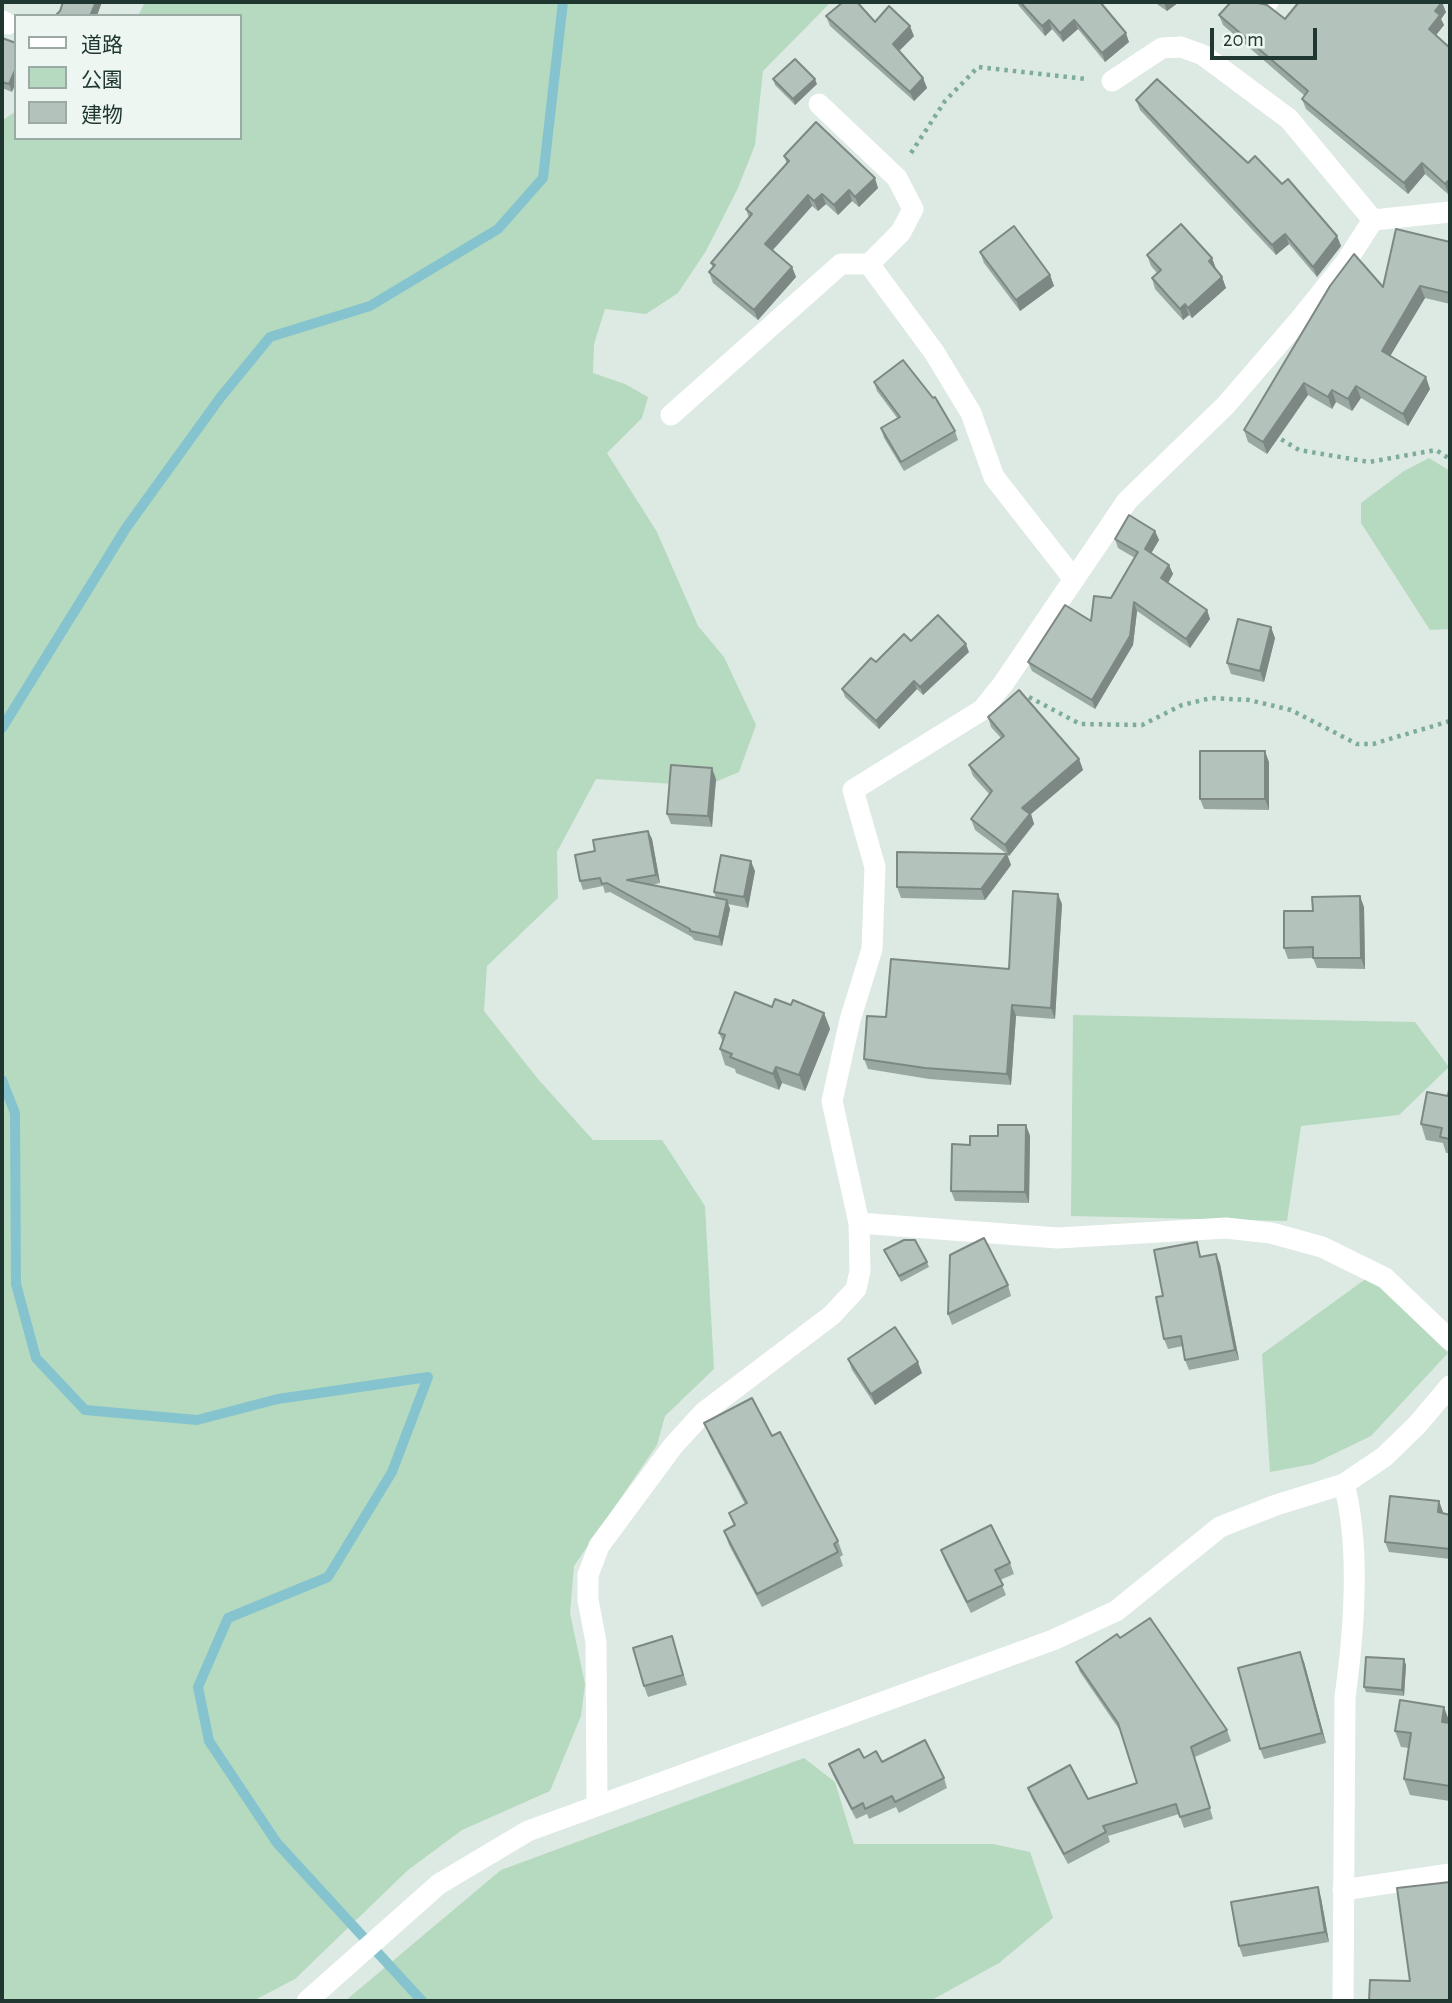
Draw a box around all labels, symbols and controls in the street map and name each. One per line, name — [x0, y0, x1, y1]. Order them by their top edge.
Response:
legend — [14, 14, 242, 140]
scale bar — [1214, 14, 1321, 58]
text: 20 m — [1223, 29, 1264, 50]
text: 道路 — [81, 35, 123, 56]
text: 公園 — [81, 70, 123, 91]
text: 建物 — [81, 105, 123, 126]

